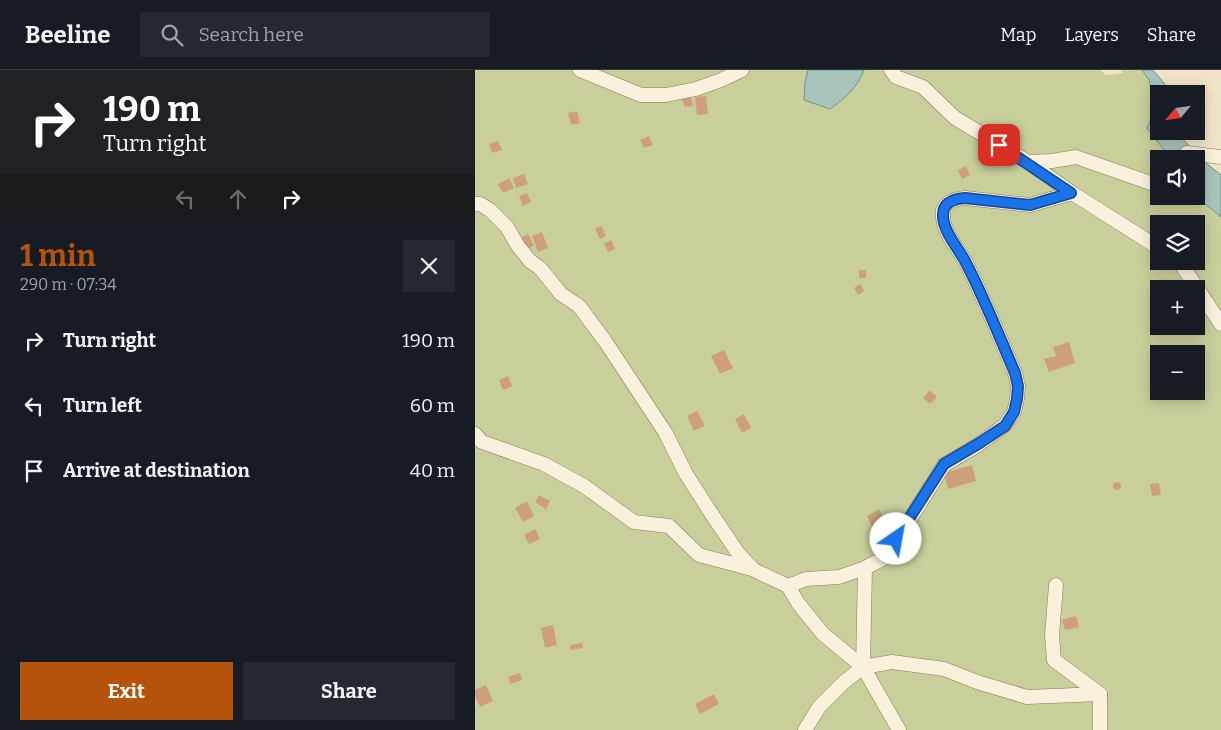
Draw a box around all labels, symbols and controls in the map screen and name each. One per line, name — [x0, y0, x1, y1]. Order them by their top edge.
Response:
search box — [140, 12, 490, 57]
text: Beeline — [25, 21, 110, 49]
icon: search — [158, 21, 186, 49]
text: Search here — [198, 23, 304, 46]
text: Map — [1000, 24, 1036, 46]
text: Layers — [1064, 24, 1119, 46]
text: Share — [1147, 24, 1196, 46]
north arrow — [1150, 85, 1205, 140]
map controls — [1150, 85, 1205, 400]
text: 190 m — [103, 88, 201, 130]
icon: right — [20, 90, 85, 155]
pin — [978, 124, 1020, 166]
text: Turn right — [103, 130, 206, 157]
icon: arrive — [985, 131, 1013, 159]
button: sound — [1150, 150, 1205, 205]
icon: left — [171, 185, 199, 213]
icon: ahead — [224, 185, 252, 213]
icon: right — [277, 185, 305, 213]
button: layers — [1150, 215, 1205, 270]
text: 1 min — [20, 238, 96, 274]
button: close — [403, 240, 455, 292]
text: 290 m · 07:34 — [20, 275, 117, 294]
button: + — [1150, 280, 1205, 335]
icon: right — [20, 327, 48, 355]
text: Turn right — [63, 329, 156, 352]
text: 190 m — [402, 329, 455, 352]
button: − — [1150, 345, 1205, 400]
icon: left — [20, 392, 48, 420]
text: Turn left — [63, 394, 142, 417]
text: 60 m — [410, 394, 455, 417]
icon: arrive — [20, 457, 48, 485]
text: Arrive at destination — [63, 459, 250, 482]
text: 40 m — [410, 459, 455, 482]
position arrow — [869, 512, 921, 564]
button: Exit — [20, 662, 233, 720]
button: Share — [243, 662, 455, 720]

